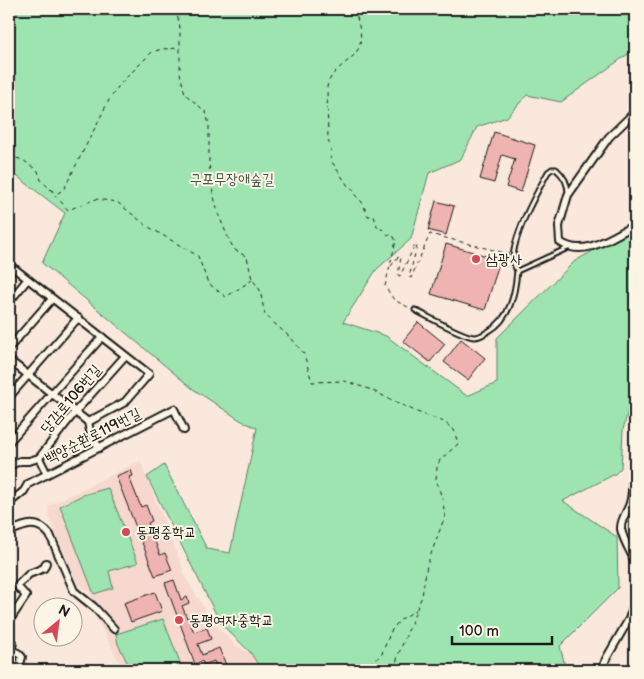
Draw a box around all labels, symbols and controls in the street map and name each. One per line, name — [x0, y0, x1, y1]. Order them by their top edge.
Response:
park label: 구포무장애숲길 — [190, 170, 274, 189]
place label: 삼광사 — [486, 250, 522, 269]
marker: 삼광사 — [470, 253, 482, 265]
street label: 당감로106번길 — [37, 361, 105, 437]
street label: 백양순환로119번길 — [42, 404, 144, 468]
place label: 동평중학교 — [136, 523, 196, 542]
marker: 동평중학교 — [120, 526, 132, 538]
north arrow — [32, 596, 82, 646]
text: N — [55, 601, 73, 621]
place label: 동평여자중학교 — [189, 611, 274, 630]
marker: 동평여자중학교 — [173, 614, 185, 626]
scale bar — [452, 614, 552, 646]
text: 100 m — [459, 622, 499, 641]

